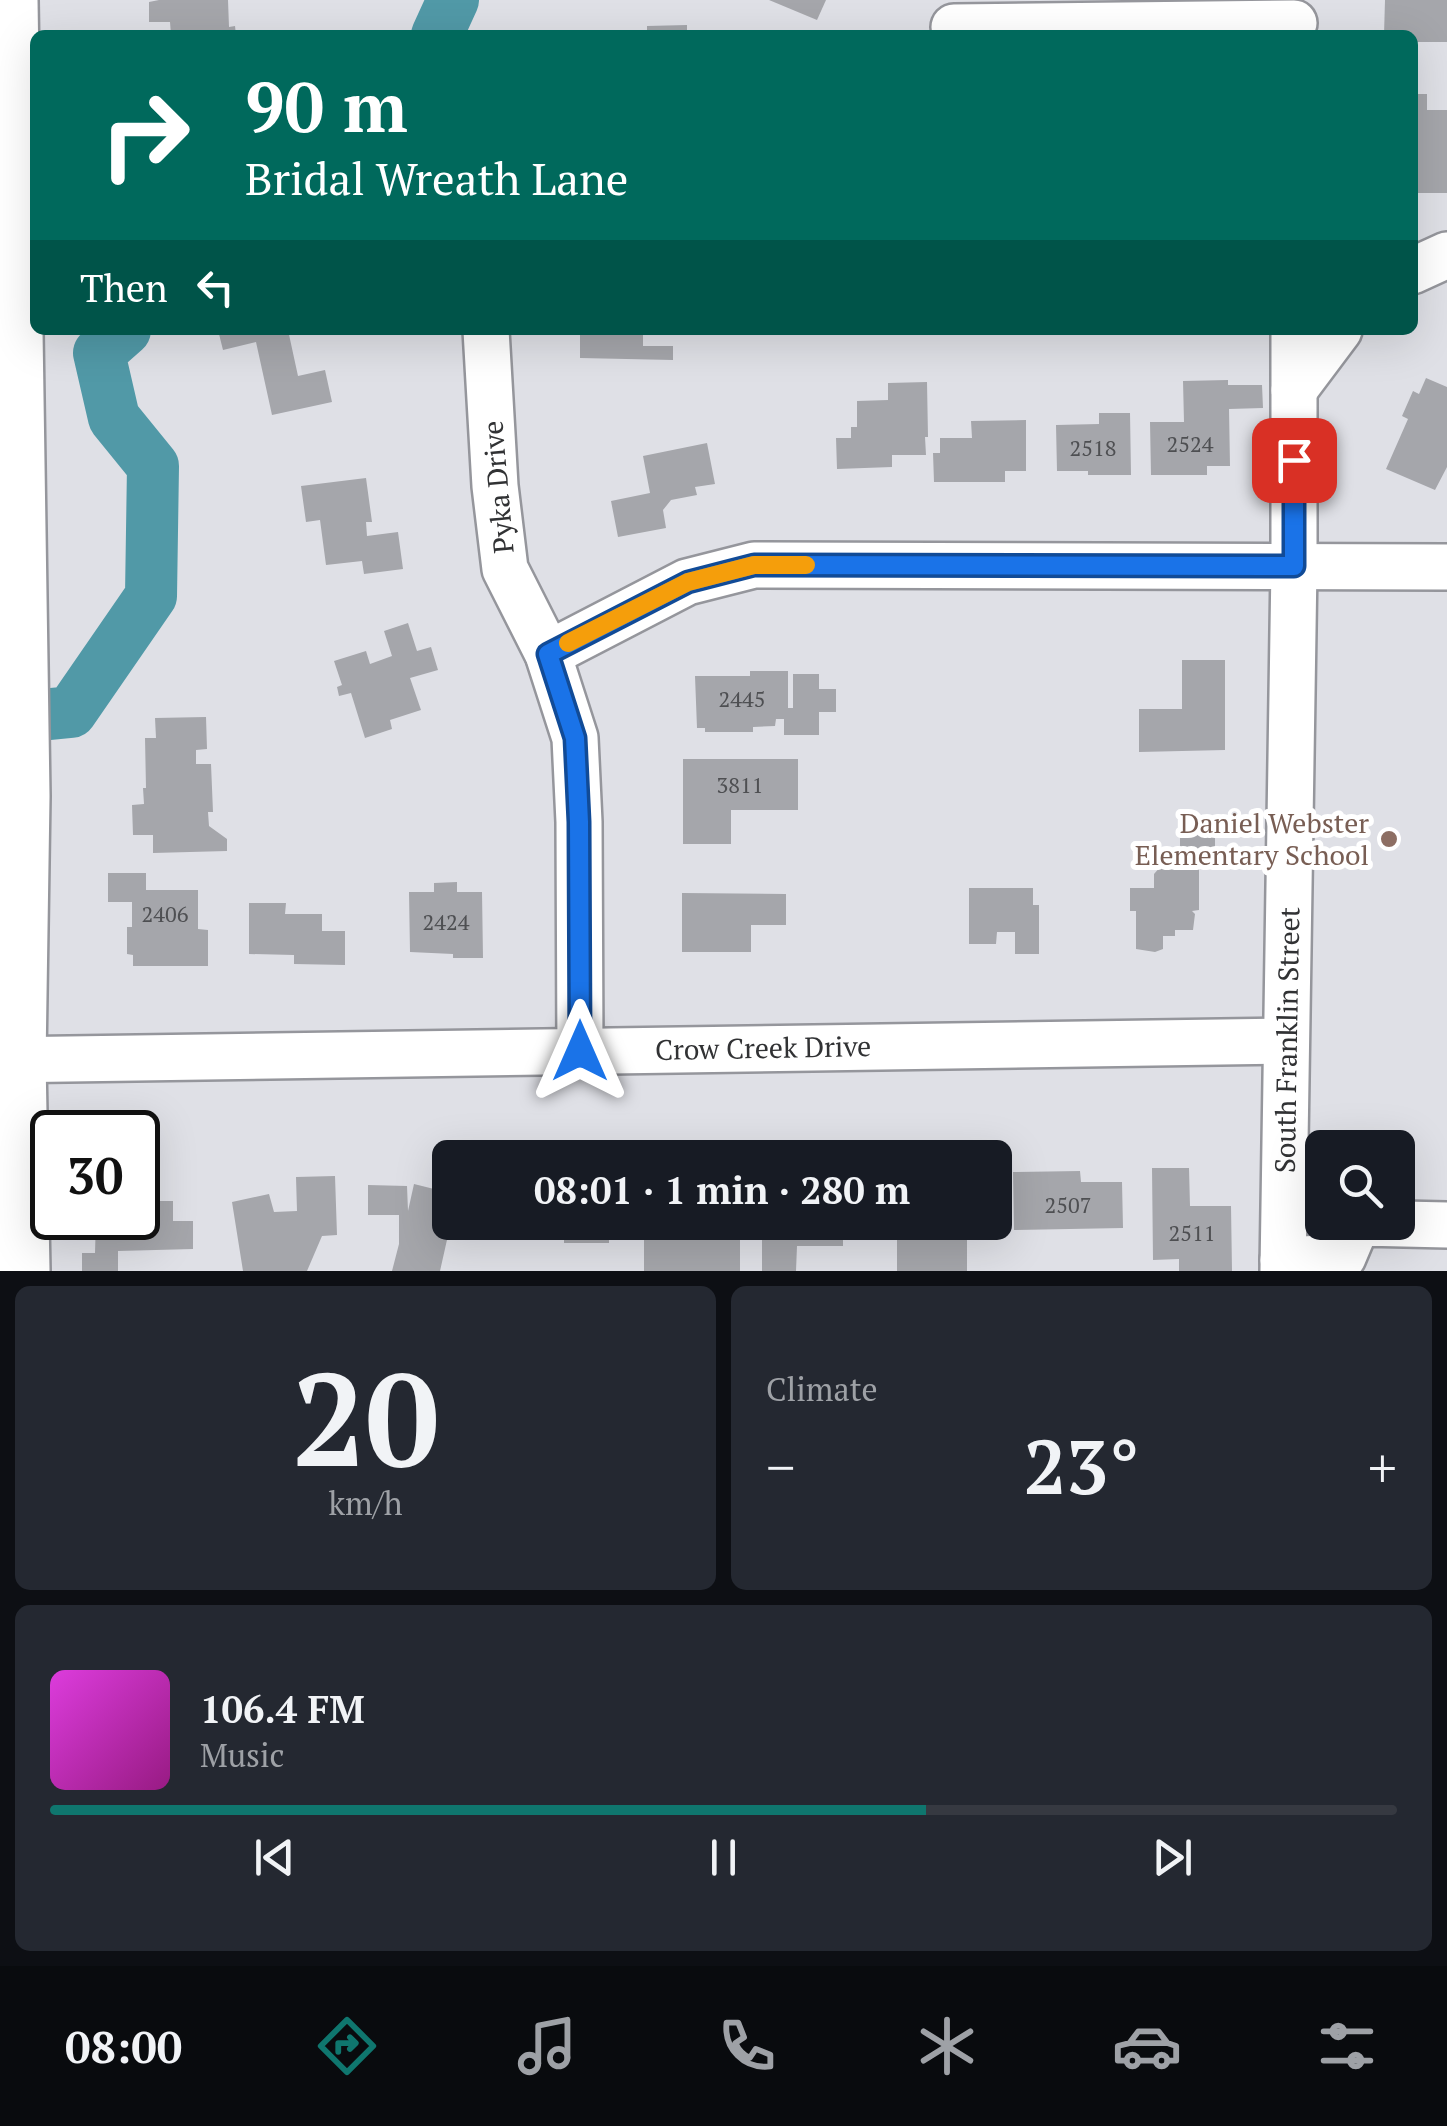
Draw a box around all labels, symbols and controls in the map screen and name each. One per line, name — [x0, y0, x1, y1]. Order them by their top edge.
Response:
text: 90 m — [245, 59, 408, 152]
icon: right — [80, 70, 210, 200]
text: Bridal Wreath Lane — [245, 148, 628, 208]
icon: left — [188, 260, 243, 315]
text: Then — [80, 263, 168, 313]
pin — [1252, 418, 1337, 503]
street label: Pyka Drive — [473, 419, 522, 555]
house number: 2524 — [1167, 429, 1214, 458]
house number: 2518 — [1070, 433, 1116, 462]
icon: arrive — [1267, 433, 1322, 488]
house number: 2445 — [719, 684, 765, 713]
house number: 3811 — [717, 770, 763, 799]
place label: Daniel Webster Elementary School — [1135, 804, 1369, 873]
marker: Daniel Webster Elementary School — [1378, 828, 1400, 850]
house number: 2406 — [142, 899, 189, 928]
street label: South Franklin Street — [1266, 906, 1307, 1173]
house number: 2424 — [423, 907, 470, 936]
position arrow — [528, 999, 632, 1103]
street label: Crow Creek Drive — [655, 1027, 871, 1068]
speed limit sign: 30 — [30, 1110, 160, 1240]
map controls — [1305, 1130, 1415, 1240]
button: search — [1305, 1130, 1415, 1240]
text: 08:01 · 1 min · 280 m — [534, 1165, 910, 1215]
house number: 2507 — [1045, 1190, 1091, 1219]
house number: 2511 — [1169, 1218, 1215, 1247]
text: 20 — [292, 1331, 439, 1503]
text: Climate — [766, 1368, 878, 1410]
text: 23° — [1024, 1416, 1139, 1515]
text: − — [766, 1430, 795, 1503]
text: + — [1368, 1430, 1397, 1503]
text: km/h — [329, 1482, 402, 1524]
text: 106.4 FM — [200, 1684, 365, 1734]
text: Music — [200, 1734, 285, 1776]
icon: previous — [247, 1830, 302, 1885]
icon: pause — [696, 1830, 751, 1885]
icon: next — [1145, 1830, 1200, 1885]
icon: directions — [312, 2011, 382, 2081]
icon: music — [512, 2011, 582, 2081]
icon: phone — [712, 2011, 782, 2081]
icon: climate — [912, 2011, 982, 2081]
icon: car — [1112, 2011, 1182, 2081]
icon: filters — [1312, 2011, 1382, 2081]
text: 08:00 — [65, 2016, 182, 2076]

